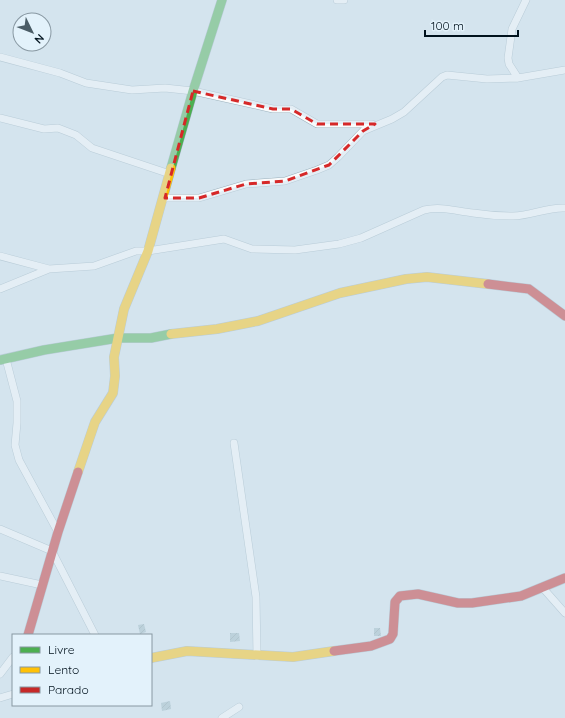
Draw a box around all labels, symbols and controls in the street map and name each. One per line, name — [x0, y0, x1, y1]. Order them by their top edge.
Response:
north arrow — [12, 12, 52, 52]
scale bar — [425, 12, 518, 38]
text: 100 m — [431, 18, 464, 33]
text: N — [31, 31, 47, 47]
legend — [12, 634, 152, 706]
text: Livre — [48, 642, 75, 657]
text: Lento — [48, 662, 79, 677]
text: Parado — [48, 682, 89, 697]

